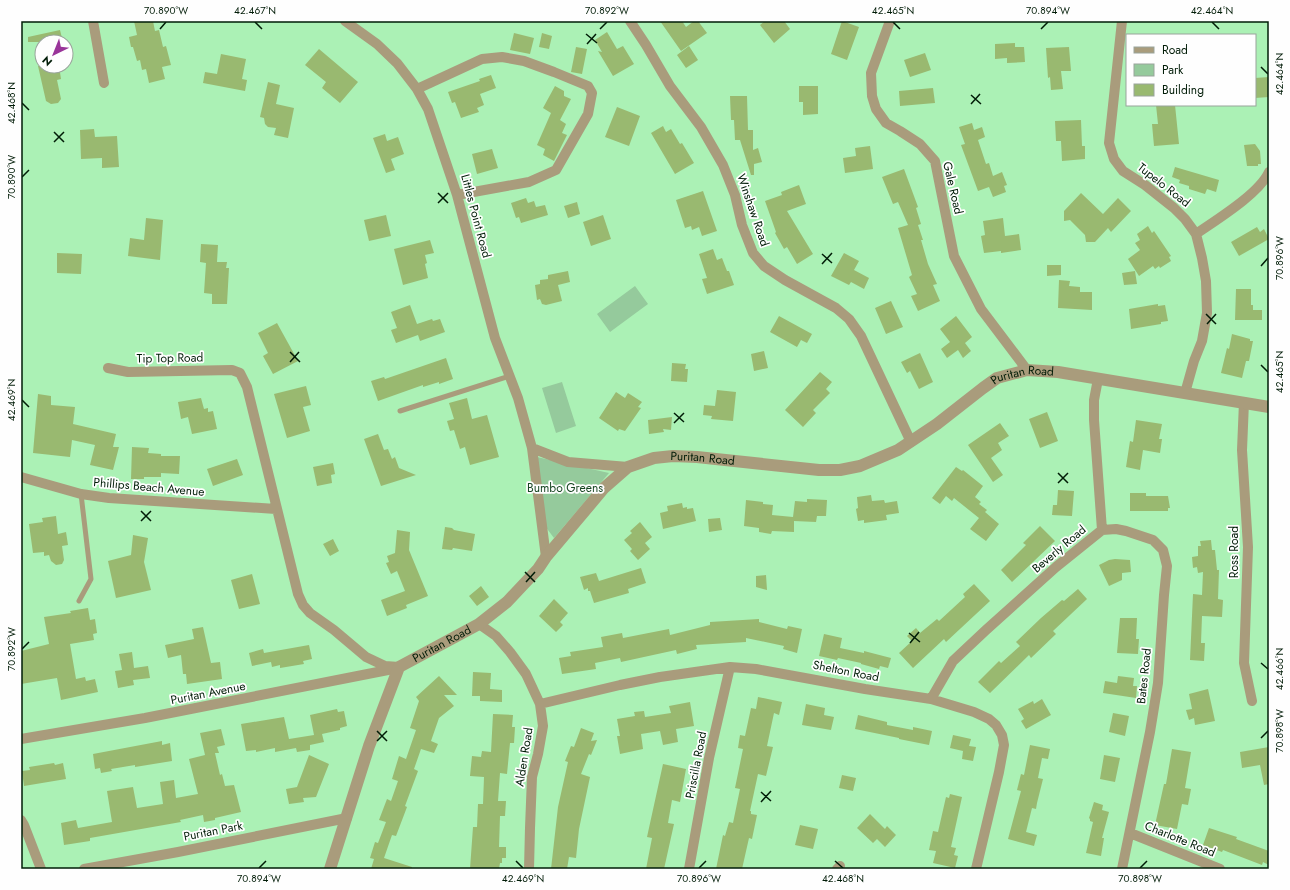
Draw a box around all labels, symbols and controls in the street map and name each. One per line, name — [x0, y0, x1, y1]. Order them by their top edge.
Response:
text: 70.890°W — [144, 3, 188, 18]
text: 42.467°N — [234, 3, 276, 18]
text: 70.892°W — [585, 3, 629, 18]
text: 42.465°N — [872, 3, 914, 18]
text: 70.894°W — [1026, 3, 1070, 18]
text: 42.464°N — [1191, 3, 1233, 18]
north arrow — [34, 34, 74, 74]
legend — [1126, 34, 1256, 106]
text: Road — [1162, 41, 1188, 59]
text: N — [39, 52, 56, 70]
text: 42.464°N — [1272, 53, 1287, 95]
text: Park — [1162, 61, 1184, 79]
text: Building — [1162, 81, 1204, 99]
text: 42.468°N — [4, 82, 19, 124]
text: 70.890°W — [4, 155, 19, 199]
street label: Tupelo Road — [1134, 159, 1194, 211]
street label: Gale Road — [938, 160, 968, 216]
street label: Winshaw Road — [732, 171, 774, 249]
street label: Littles Point Road — [456, 172, 496, 260]
text: 70.896°W — [1272, 236, 1287, 280]
street label: Tip Top Road — [137, 348, 203, 368]
text: 42.465°N — [1272, 351, 1287, 393]
street label: Puritan Road — [987, 361, 1055, 389]
text: 42.469°N — [4, 379, 19, 421]
street label: Puritan Road — [670, 447, 736, 470]
street label: Phillips Beach Avenue — [93, 473, 205, 501]
park label: Bumbo Greens — [527, 479, 603, 497]
street label: Beverly Road — [1028, 521, 1090, 577]
street label: Ross Road — [1225, 526, 1243, 578]
street label: Puritan Road — [409, 621, 474, 667]
text: 70.892°W — [4, 627, 19, 671]
street label: Bates Road — [1132, 647, 1156, 705]
text: 42.466°N — [1272, 648, 1287, 690]
street label: Shelton Road — [811, 656, 881, 686]
street label: Puritan Avenue — [169, 677, 247, 709]
text: 70.898°W — [1272, 709, 1287, 753]
street label: Alden Road — [510, 726, 538, 788]
street label: Priscilla Road — [681, 730, 711, 800]
street label: Puritan Park — [182, 816, 245, 846]
street label: Charlotte Road — [1142, 817, 1218, 861]
text: 70.894°W — [237, 871, 281, 886]
text: 42.469°N — [502, 871, 544, 886]
text: 70.896°W — [677, 871, 721, 886]
text: 42.468°N — [822, 871, 864, 886]
text: 70.898°W — [1118, 871, 1162, 886]

